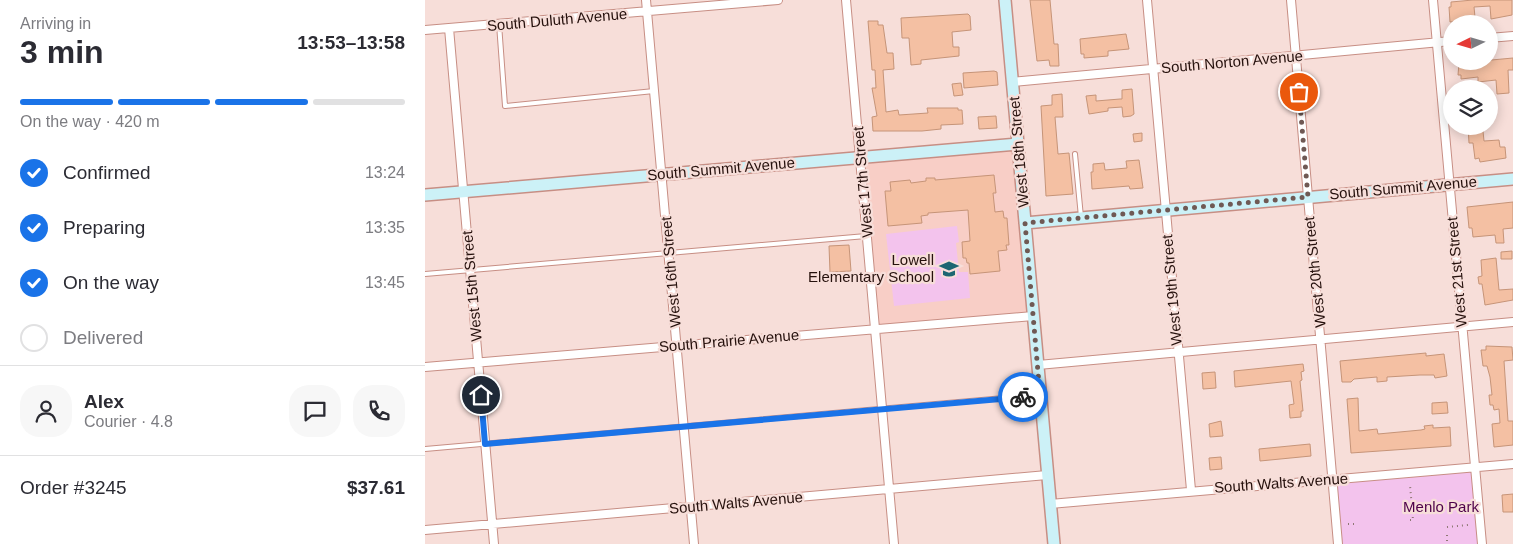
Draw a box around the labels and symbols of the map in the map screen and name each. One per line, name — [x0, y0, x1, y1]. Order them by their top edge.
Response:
street label: South Duluth Avenue — [486, 5, 628, 34]
north arrow — [1443, 15, 1497, 70]
street label: South Norton Avenue — [1160, 47, 1304, 76]
pin — [1278, 71, 1320, 113]
street label: West 18th Street — [1005, 95, 1032, 208]
street label: West 17th Street — [849, 125, 876, 238]
street label: South Summit Avenue — [646, 154, 795, 183]
street label: South Summit Avenue — [1328, 173, 1477, 202]
street label: West 16th Street — [657, 215, 684, 328]
street label: West 20th Street — [1300, 215, 1329, 328]
street label: West 21st Street — [1443, 215, 1470, 328]
street label: West 15th Street — [458, 229, 485, 342]
street label: West 19th Street — [1158, 233, 1185, 346]
place label: Lowell Elementary School — [808, 251, 934, 285]
school or university icon: Lowell Elementary School — [938, 258, 960, 280]
street label: South Prairie Avenue — [658, 326, 800, 355]
courier — [998, 372, 1048, 422]
pin — [460, 374, 502, 416]
street label: South Walts Avenue — [1213, 469, 1349, 496]
street label: South Walts Avenue — [668, 488, 804, 517]
park label: Menlo Park — [1403, 498, 1479, 515]

